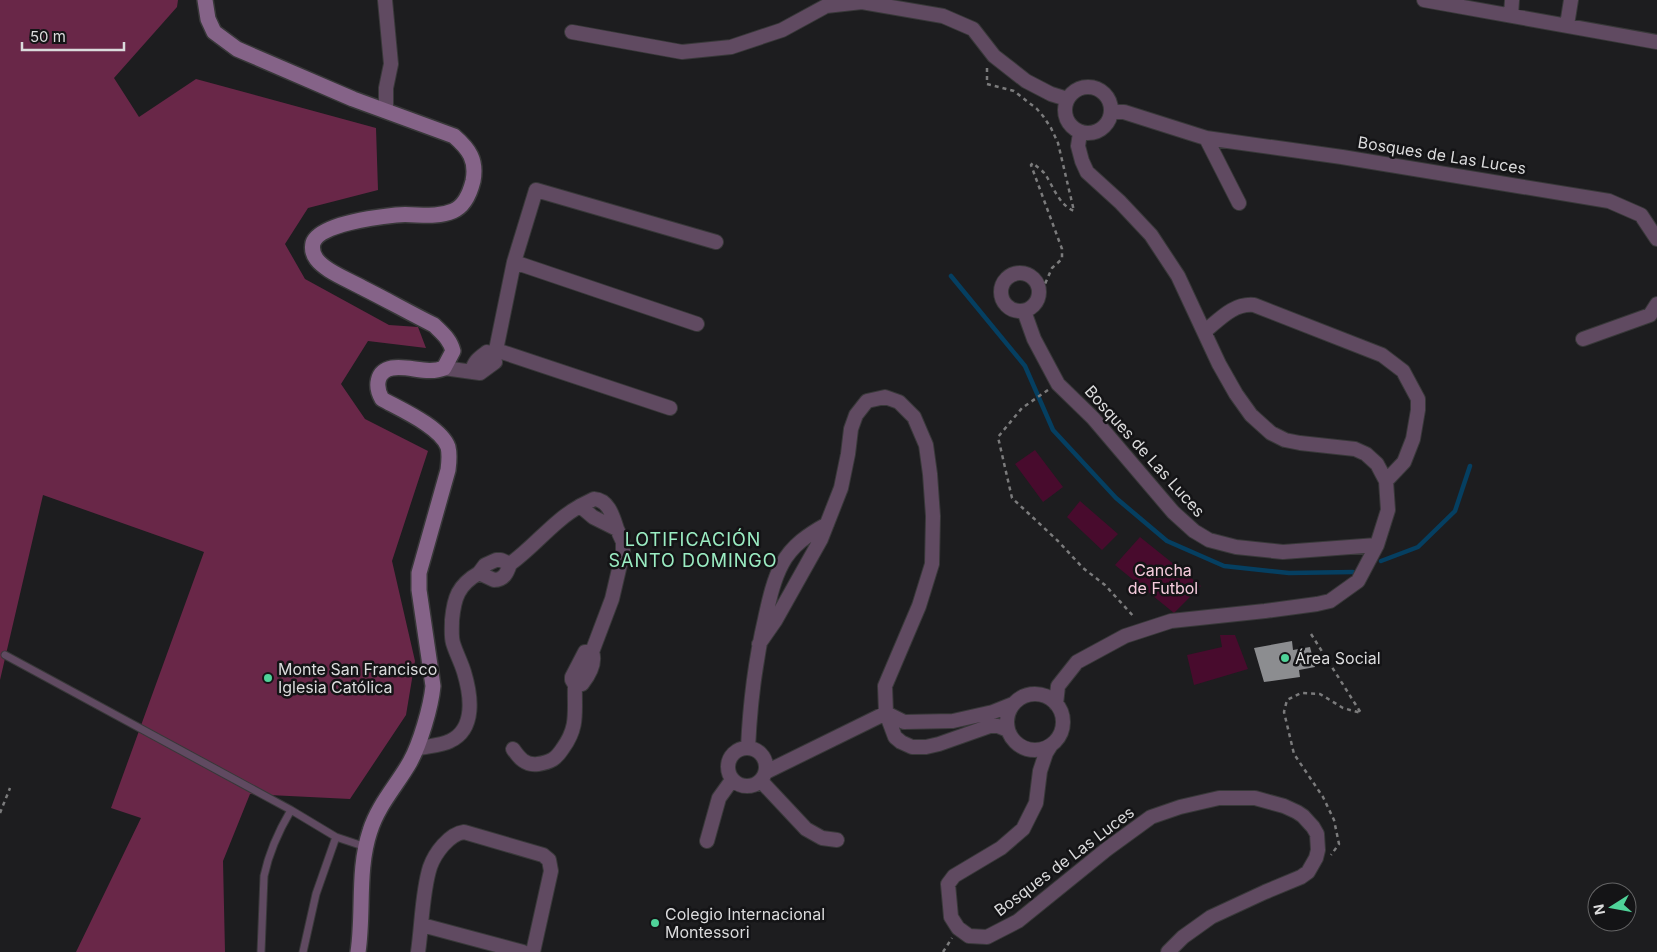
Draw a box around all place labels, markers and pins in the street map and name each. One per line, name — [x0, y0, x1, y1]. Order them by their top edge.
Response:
place label: Área Social — [1295, 648, 1381, 668]
marker: Área Social — [1279, 652, 1291, 664]
place label: Monte San Francisco Iglesia Católica — [278, 659, 437, 697]
marker: Monte San Francisco Iglesia Católica — [262, 672, 274, 684]
place label: Colegio Internacional Montessori — [665, 904, 825, 942]
marker: Colegio Internacional Montessori — [649, 917, 661, 929]

